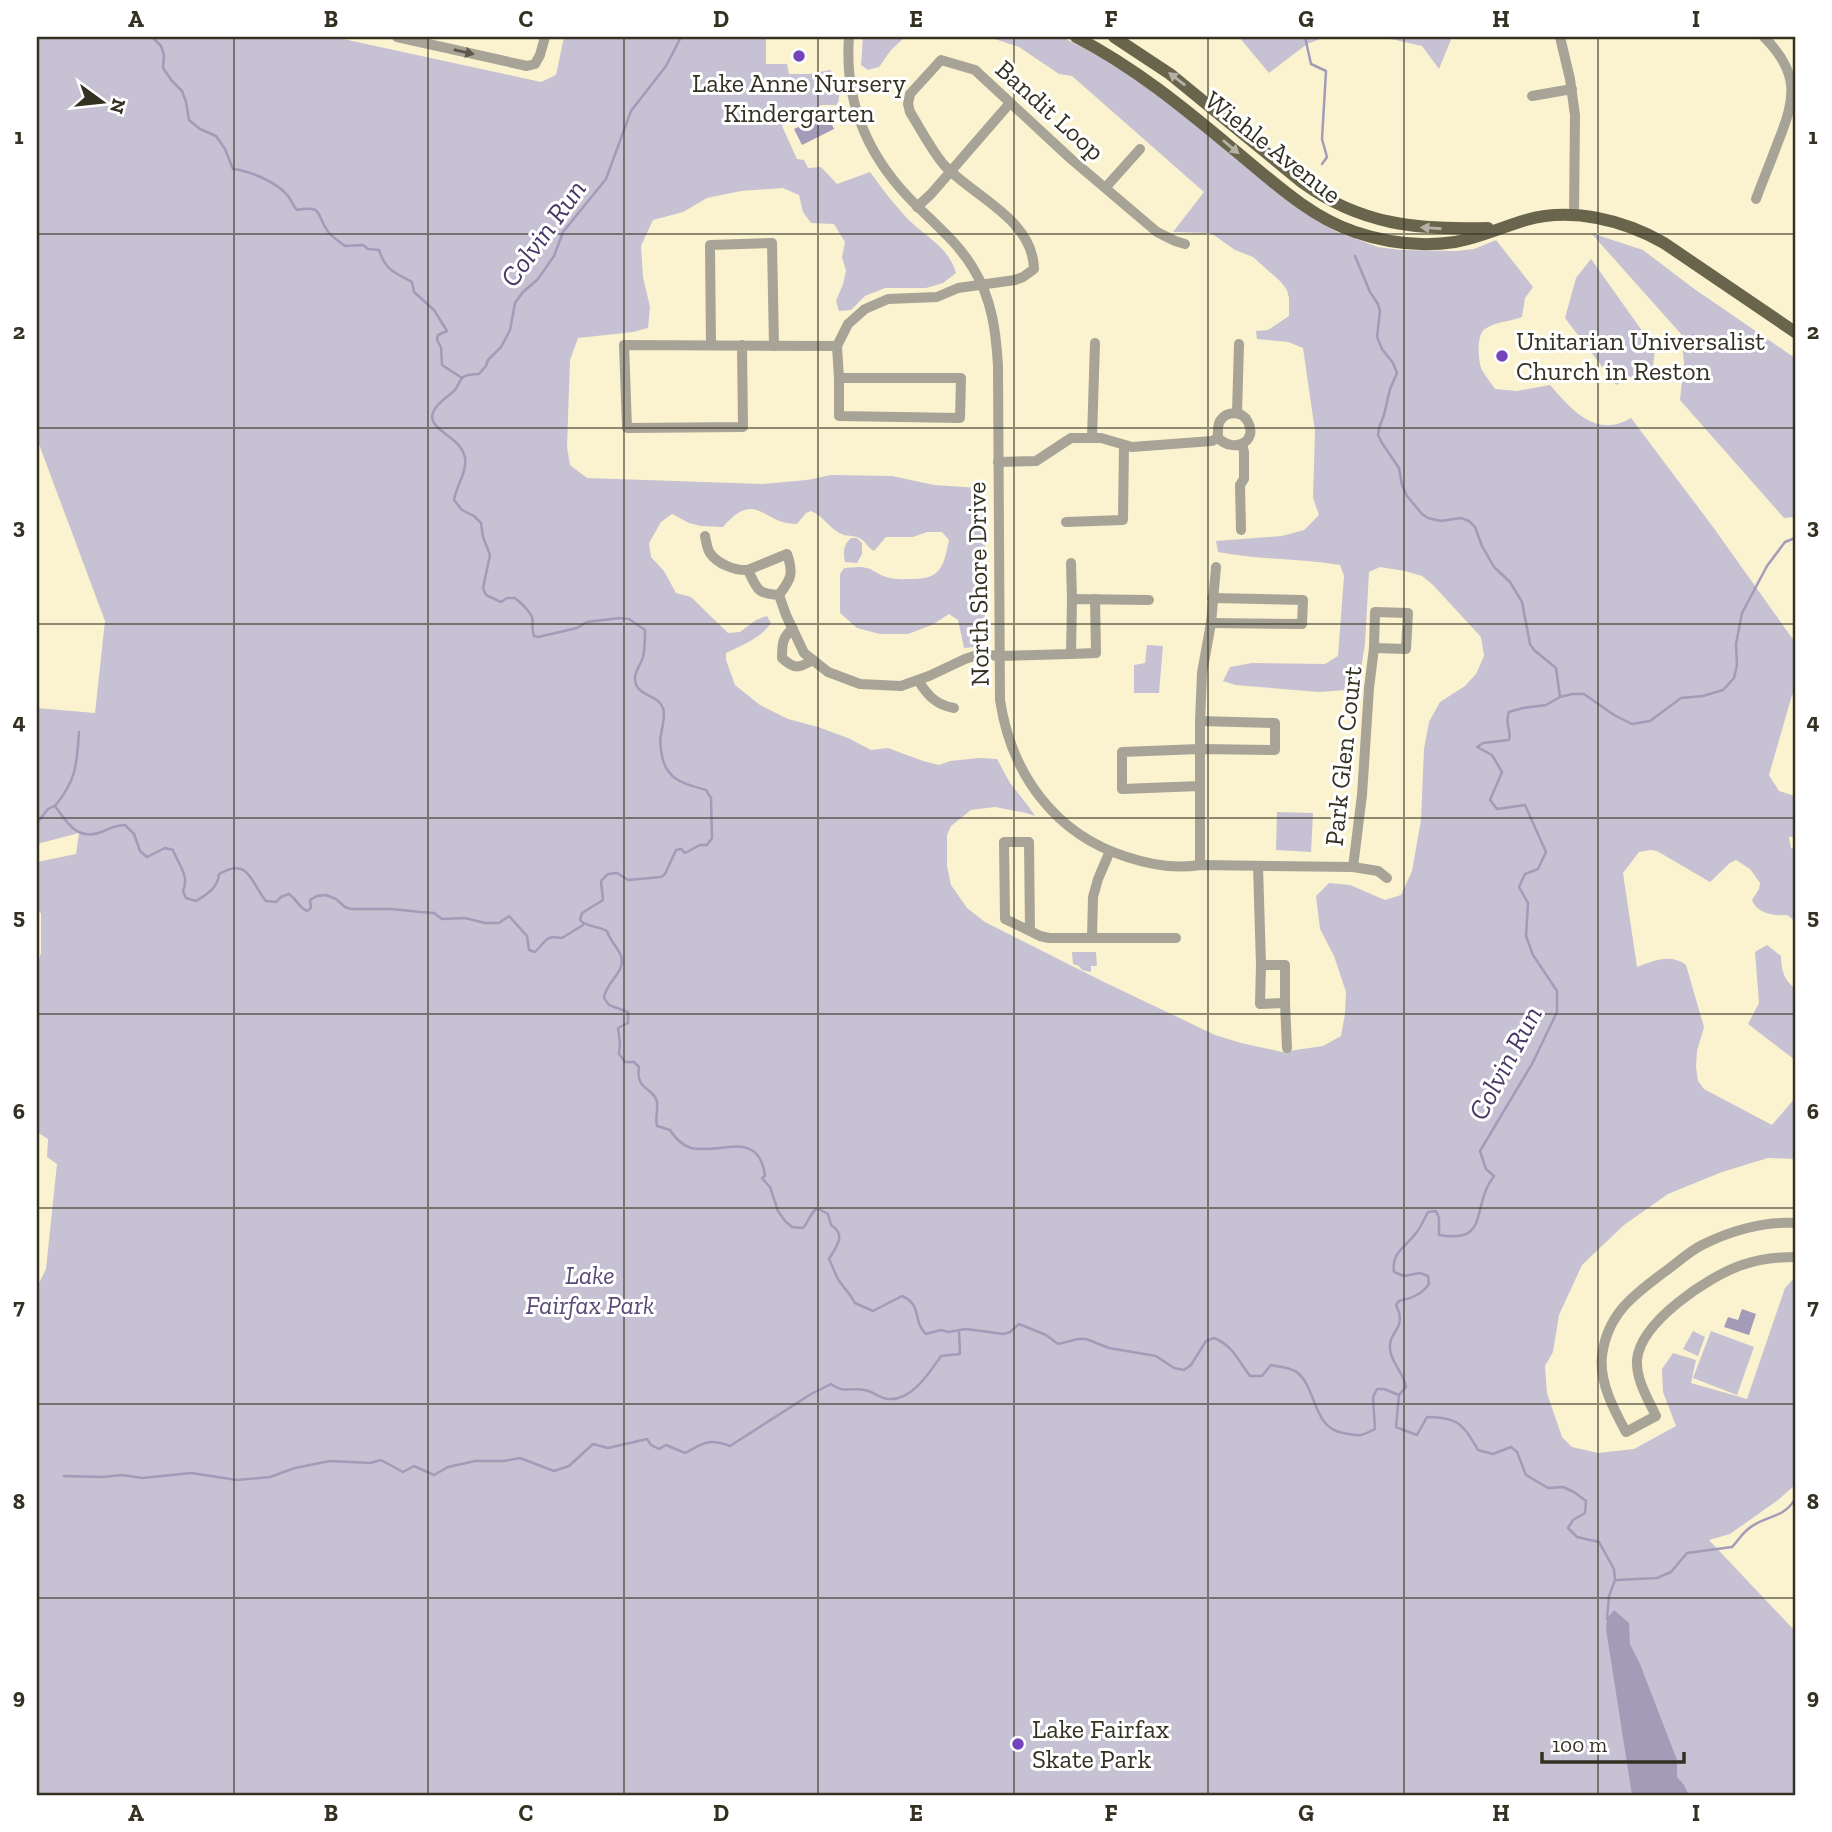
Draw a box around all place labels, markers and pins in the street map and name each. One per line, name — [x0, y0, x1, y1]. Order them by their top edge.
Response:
marker: Lake Anne Nursery Kindergarten — [791, 48, 807, 64]
place label: Lake Anne Nursery Kindergarten — [692, 67, 907, 129]
place label: Unitarian Universalist Church in Reston — [1516, 325, 1765, 387]
marker: Unitarian Universalist Church in Reston — [1494, 348, 1510, 364]
place label: Lake Fairfax Skate Park — [1032, 1713, 1169, 1775]
marker: Lake Fairfax Skate Park — [1010, 1736, 1026, 1752]

